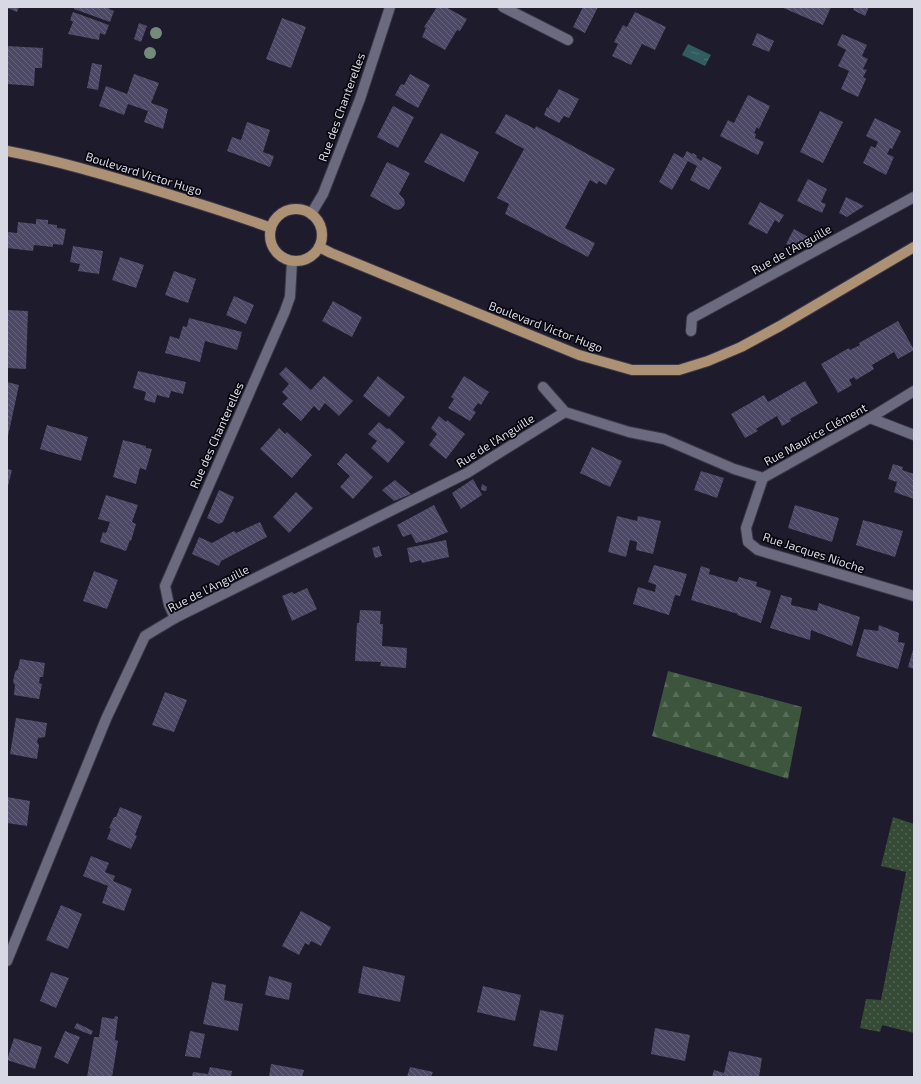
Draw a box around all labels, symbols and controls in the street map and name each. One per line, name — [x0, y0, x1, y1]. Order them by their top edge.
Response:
street label: Rue des Chanterelles — [315, 51, 367, 163]
street label: Boulevard Victor Hugo — [84, 149, 204, 197]
street label: Rue de l'Anguille — [749, 221, 833, 277]
street label: Boulevard Victor Hugo — [487, 298, 605, 354]
street label: Rue des Chanterelles — [186, 380, 246, 490]
street label: Rue Maurice Clément — [761, 400, 869, 468]
street label: Rue de l'Anguille — [453, 410, 537, 470]
street label: Rue Jacques Nioche — [761, 529, 867, 575]
street label: Rue de l'Anguille — [165, 561, 251, 615]

